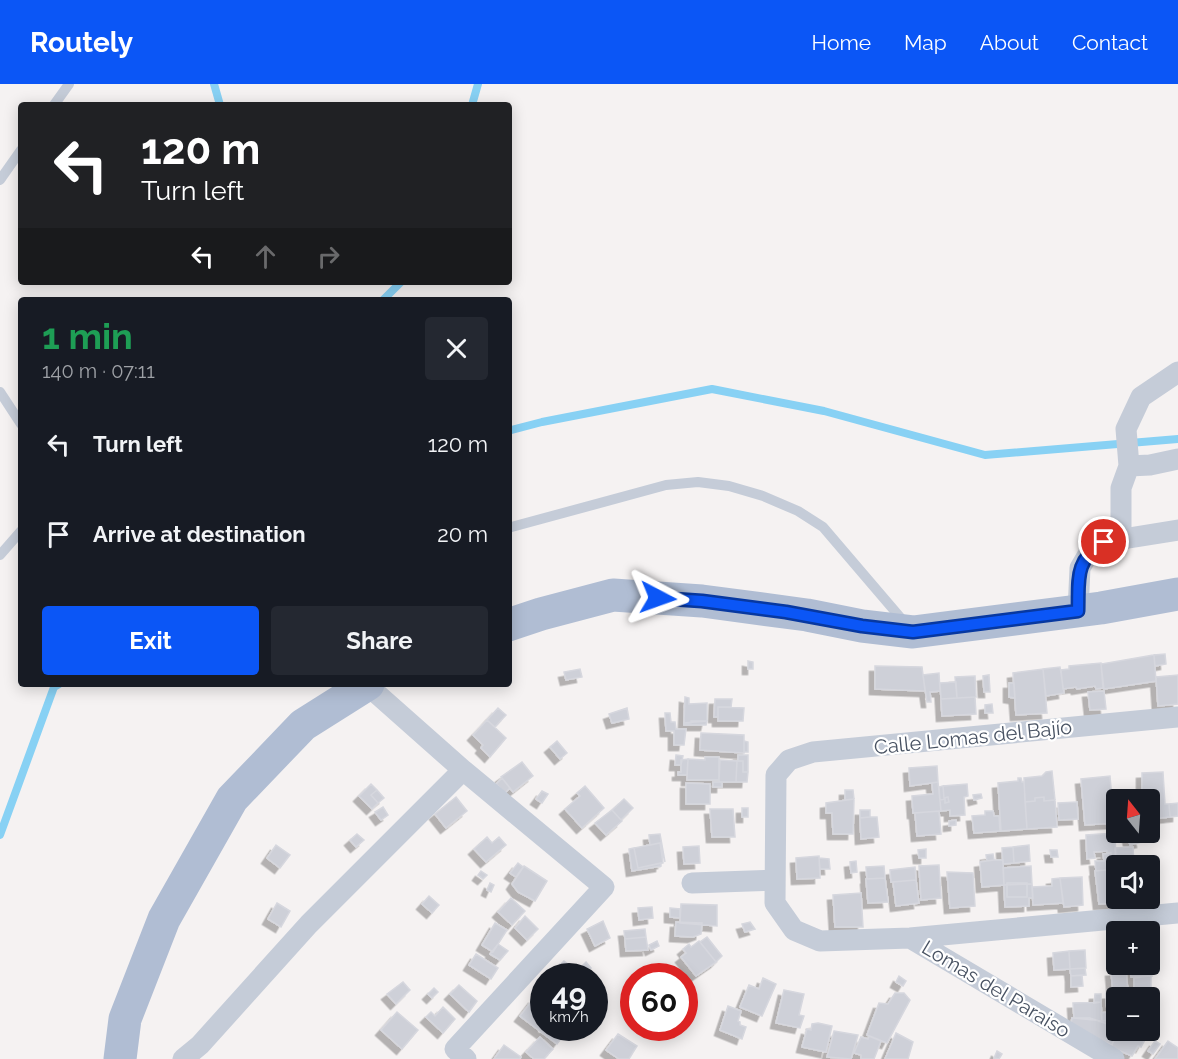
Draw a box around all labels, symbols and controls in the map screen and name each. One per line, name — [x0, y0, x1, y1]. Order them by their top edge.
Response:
text: Routely — [30, 26, 133, 59]
text: Home — [812, 30, 871, 55]
text: Map — [904, 30, 947, 55]
text: About — [980, 30, 1039, 55]
text: Contact — [1072, 30, 1148, 55]
text: 120 m — [141, 125, 260, 174]
icon: left — [42, 126, 120, 204]
text: Turn left — [141, 175, 244, 206]
icon: left — [186, 240, 219, 273]
icon: ahead — [249, 240, 282, 273]
icon: right — [312, 240, 345, 273]
text: 1 min — [42, 315, 133, 357]
button: close — [425, 317, 488, 380]
text: 140 m · 07:11 — [42, 359, 155, 383]
icon: left — [42, 428, 75, 461]
text: Turn left — [93, 431, 183, 457]
text: 120 m — [428, 431, 488, 457]
pin — [1078, 516, 1129, 567]
icon: arrive — [42, 518, 75, 551]
text: Arrive at destination — [93, 521, 306, 547]
text: 20 m — [437, 521, 488, 547]
icon: arrive — [1087, 525, 1120, 558]
position arrow — [626, 566, 690, 630]
button: Exit — [42, 606, 259, 675]
button: Share — [271, 606, 488, 675]
street label: Calle Lomas del Bajío — [873, 715, 1073, 759]
north arrow — [1106, 789, 1160, 843]
map controls — [1106, 789, 1160, 1041]
button: sound — [1106, 855, 1160, 909]
button: + — [1106, 921, 1160, 975]
street label: Lomas del Paraiso — [918, 935, 1074, 1043]
speed limit sign: 60 — [620, 963, 698, 1041]
text: 49 — [552, 977, 586, 1012]
button: − — [1106, 987, 1160, 1041]
text: km/h — [549, 1008, 589, 1026]

